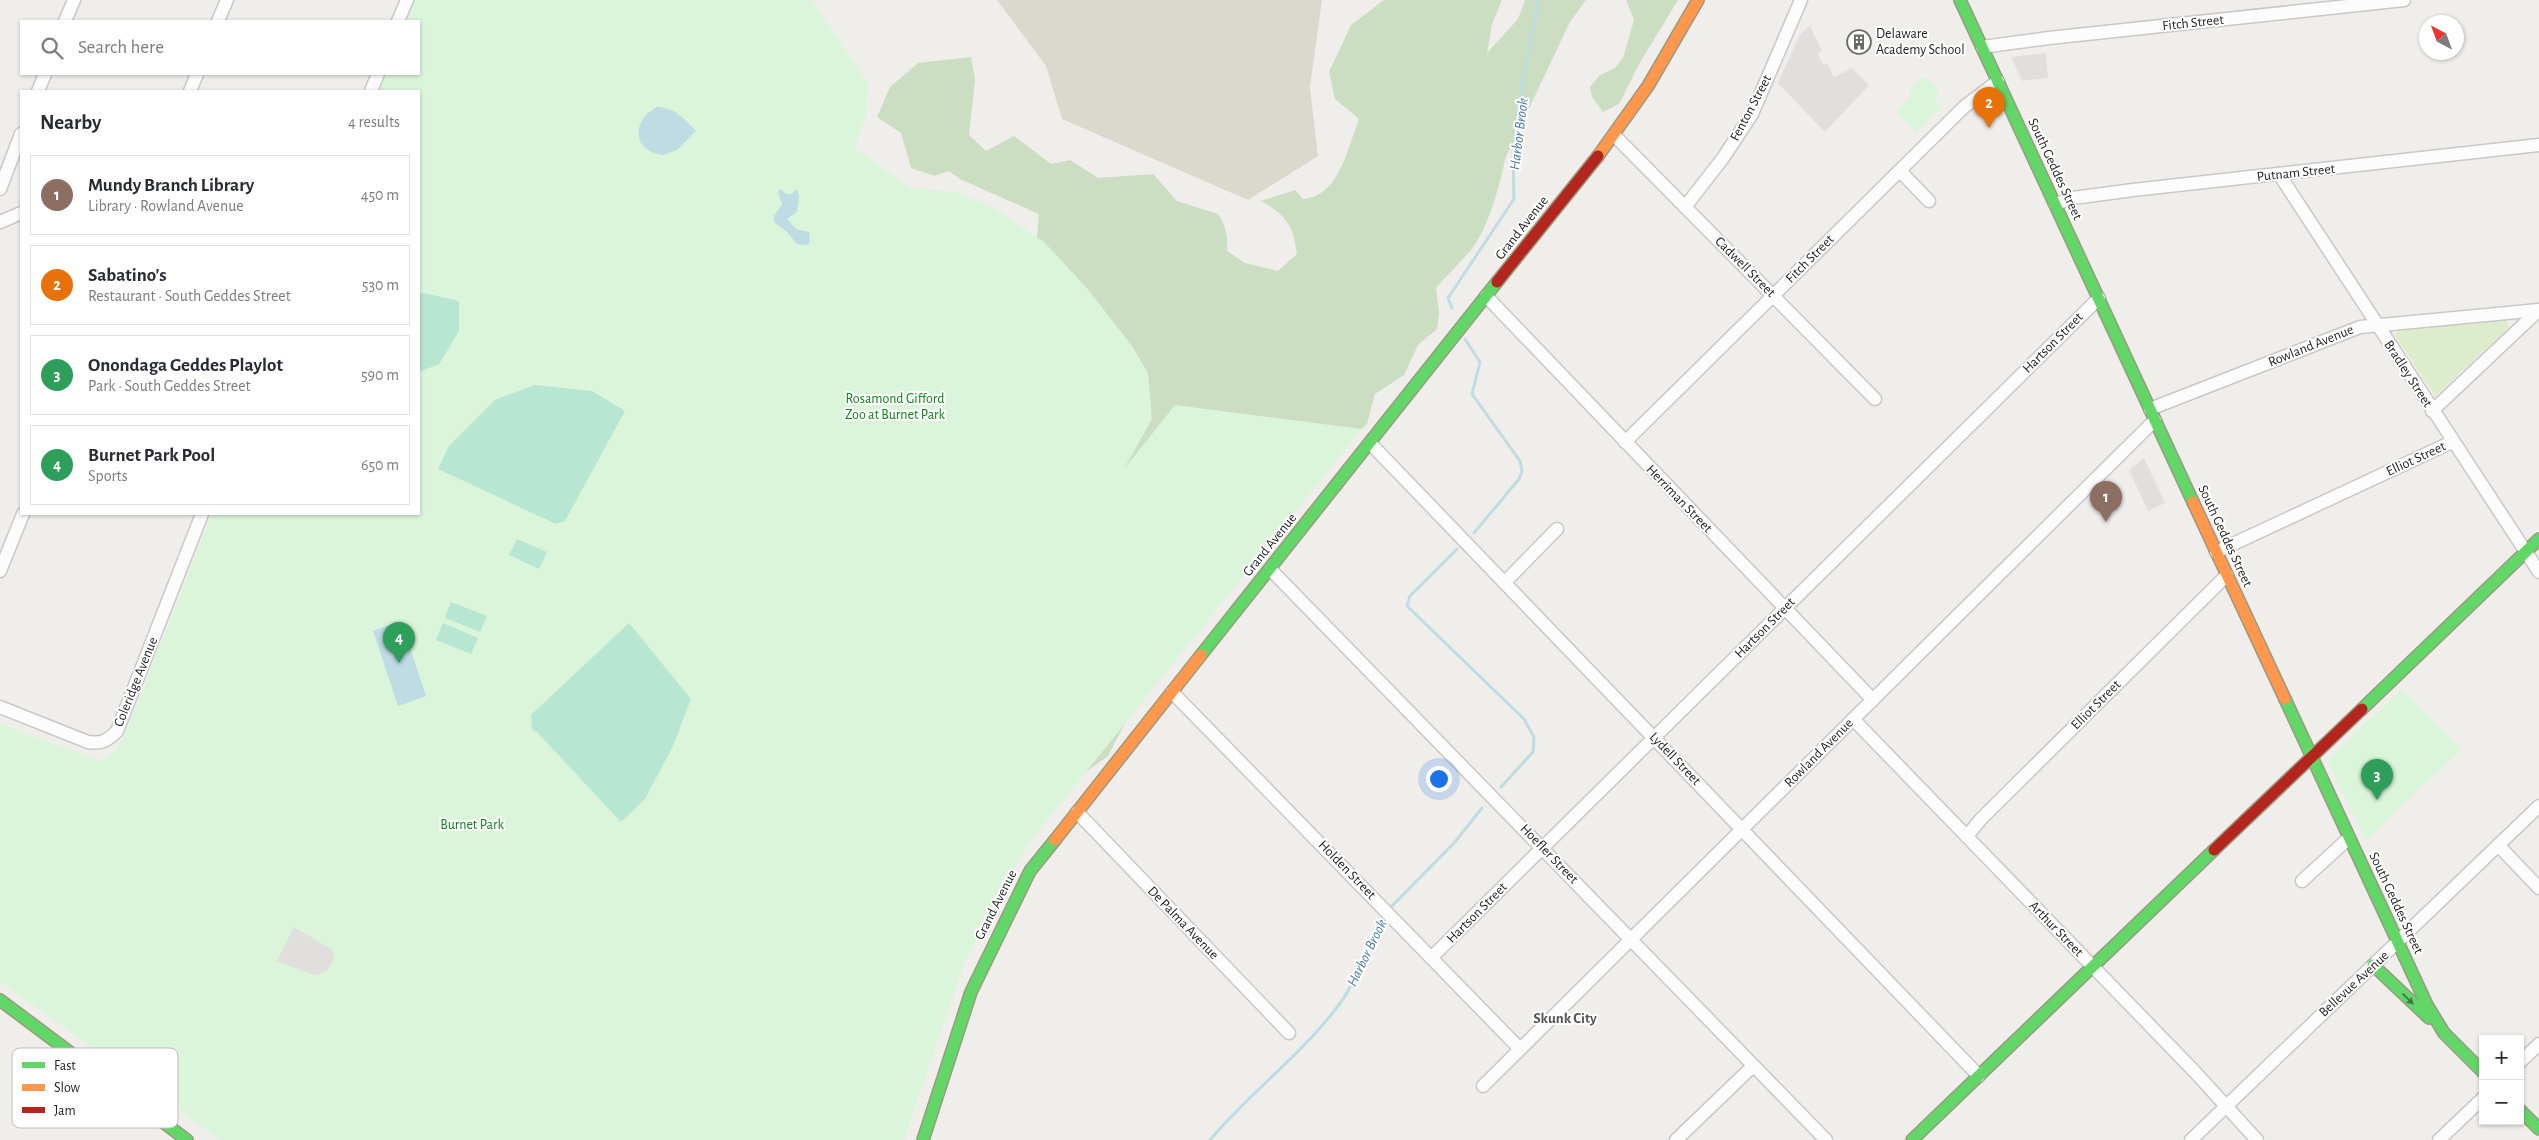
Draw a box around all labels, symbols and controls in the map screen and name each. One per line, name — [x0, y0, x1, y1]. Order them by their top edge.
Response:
street label: Fitch Street — [2162, 13, 2225, 33]
north arrow — [2419, 15, 2464, 60]
search box — [20, 20, 420, 75]
place label: Delaware Academy School — [1876, 27, 1965, 57]
building icon: Delaware Academy School — [1846, 29, 1872, 55]
icon: search — [38, 34, 66, 62]
text: Search here — [78, 38, 164, 57]
street label: Fenton Street — [1728, 72, 1775, 143]
pin: 2 — [1973, 87, 2005, 128]
water label: Harbor Brook — [1507, 97, 1531, 171]
text: Nearby — [40, 112, 101, 133]
text: 4 results — [348, 114, 400, 130]
street label: South Geddes Street — [2025, 116, 2085, 222]
street label: Putnam Street — [2256, 162, 2336, 184]
text: Mundy Branch Library — [88, 176, 254, 195]
text: 1 — [54, 187, 60, 203]
text: 450 m — [361, 187, 399, 203]
street label: Grand Avenue — [1493, 194, 1551, 262]
text: Library · Rowland Avenue — [88, 198, 244, 214]
street label: Fitch Street — [1783, 232, 1837, 286]
street label: Cadwell Street — [1712, 234, 1778, 300]
text: Sabatino's — [88, 266, 167, 285]
text: 2 — [53, 277, 61, 293]
text: 530 m — [362, 277, 399, 293]
text: Restaurant · South Geddes Street — [88, 288, 291, 304]
street label: Hartson Street — [2020, 310, 2086, 376]
street label: Rowland Avenue — [2266, 323, 2356, 369]
street label: Bradley Street — [2381, 338, 2435, 410]
text: Onondaga Geddes Playlot — [88, 356, 283, 375]
text: 3 — [54, 367, 60, 383]
text: 590 m — [361, 367, 399, 383]
text: Park · South Geddes Street — [88, 378, 251, 394]
park label: Rosamond Gifford Zoo at Burnet Park — [845, 392, 946, 422]
street label: Elliot Street — [2384, 439, 2448, 479]
text: Burnet Park Pool — [88, 446, 215, 465]
text: 4 — [53, 457, 61, 473]
text: 650 m — [361, 457, 399, 473]
street label: Herriman Street — [1643, 462, 1715, 536]
text: Sports — [88, 468, 128, 484]
pin: 1 — [2090, 481, 2122, 522]
street label: South Geddes Street — [2195, 483, 2255, 589]
street label: Grand Avenue — [1241, 511, 1299, 579]
street label: Hartson Street — [1732, 595, 1798, 661]
pin: 4 — [383, 622, 415, 663]
street label: Coleridge Avenue — [112, 635, 160, 729]
street label: Elliot Street — [2069, 677, 2124, 732]
street label: Rowland Avenue — [1782, 716, 1856, 790]
street label: Lydell Street — [1647, 730, 1704, 788]
pin: 3 — [2361, 759, 2393, 800]
your location — [1426, 766, 1452, 792]
park label: Burnet Park — [440, 818, 504, 832]
street label: Hoefler Street — [1517, 821, 1581, 887]
street label: Holden Street — [1316, 838, 1379, 903]
street label: South Geddes Street — [2366, 850, 2426, 956]
street label: Grand Avenue — [972, 868, 1020, 942]
street label: Hartson Street — [1444, 880, 1510, 946]
street label: De Palma Avenue — [1145, 884, 1221, 962]
street label: Arthur Street — [2026, 899, 2086, 960]
water label: Harbor Brook — [1344, 917, 1390, 989]
street label: Bellevue Avenue — [2316, 948, 2392, 1020]
one-way arrow — [2402, 993, 2414, 1005]
district label: Skunk City — [1533, 1011, 1597, 1026]
map controls — [2479, 1035, 2524, 1125]
button: + — [2479, 1035, 2524, 1080]
legend — [12, 1048, 178, 1128]
text: Fast — [54, 1059, 76, 1073]
button: − — [2479, 1080, 2524, 1125]
text: Slow — [54, 1081, 81, 1095]
text: Jam — [54, 1104, 76, 1118]

